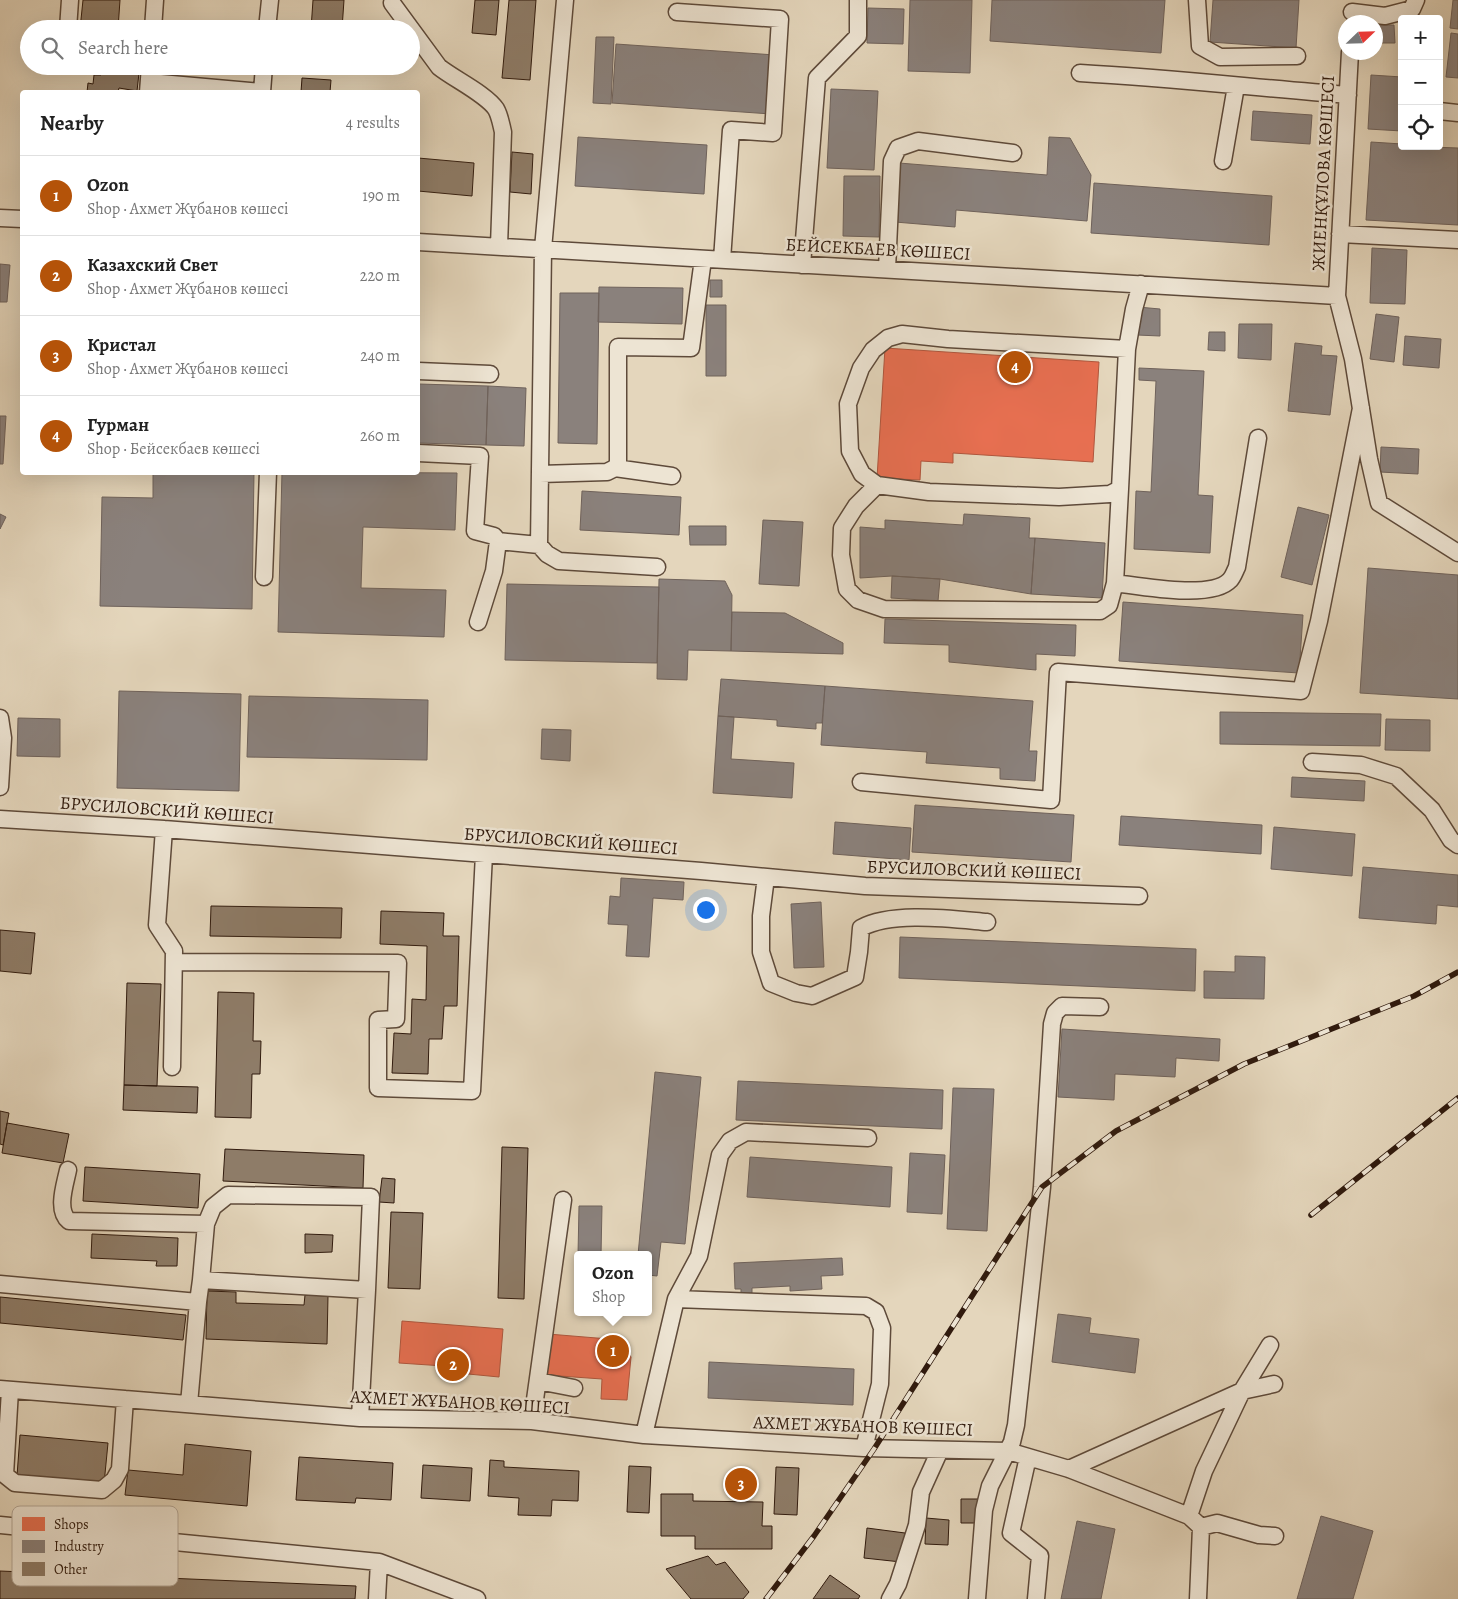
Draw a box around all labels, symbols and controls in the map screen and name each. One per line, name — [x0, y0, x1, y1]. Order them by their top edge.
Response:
north arrow — [1338, 15, 1383, 60]
map controls — [1398, 15, 1443, 150]
button: + — [1398, 15, 1443, 60]
search box — [20, 20, 420, 75]
icon: search — [38, 34, 66, 62]
text: Search here — [78, 35, 168, 61]
button: − — [1398, 60, 1443, 105]
street label: ЖИЕНҚҰЛОВА КӨШЕСІ — [1306, 75, 1340, 271]
button: locate — [1398, 105, 1443, 150]
text: Nearby — [40, 109, 103, 137]
text: 4 results — [346, 112, 400, 134]
text: Ozon — [87, 172, 129, 198]
text: 1 — [53, 185, 59, 207]
text: 190 m — [362, 185, 400, 207]
text: Shop · Ахмет Жұбанов көшесі — [87, 198, 289, 220]
street label: БЕЙСЕКБАЕВ КӨШЕСІ — [785, 232, 971, 266]
text: Казахский Свет — [87, 252, 218, 278]
text: 2 — [52, 265, 60, 287]
text: 220 m — [360, 265, 400, 287]
text: Shop · Ахмет Жұбанов көшесі — [87, 278, 289, 300]
text: Кристал — [87, 332, 156, 358]
text: 3 — [53, 345, 59, 367]
text: 240 m — [360, 345, 400, 367]
pin: 4 — [999, 348, 1031, 386]
text: Shop · Ахмет Жұбанов көшесі — [87, 358, 289, 380]
text: Гурман — [87, 412, 149, 438]
text: 4 — [52, 425, 60, 447]
text: 260 m — [360, 425, 400, 447]
text: Shop · Бейсекбаев көшесі — [87, 438, 260, 460]
street label: БРУСИЛОВСКИЙ КӨШЕСІ — [59, 791, 275, 829]
street label: БРУСИЛОВСКИЙ КӨШЕСІ — [463, 822, 679, 860]
street label: БРУСИЛОВСКИЙ КӨШЕСІ — [866, 854, 1082, 886]
your location — [693, 897, 719, 923]
popup — [574, 1251, 652, 1316]
text: Ozon — [592, 1260, 634, 1286]
text: Shop — [592, 1286, 625, 1308]
pin: 1 — [597, 1332, 629, 1370]
pin: 2 — [437, 1346, 469, 1384]
street label: АХМЕТ ЖҰБАНОВ КӨШЕСІ — [349, 1384, 570, 1420]
street label: АХМЕТ ЖҰБАНОВ КӨШЕСІ — [752, 1410, 973, 1442]
pin: 3 — [725, 1465, 757, 1503]
legend — [12, 1506, 178, 1586]
text: Shops — [54, 1515, 89, 1534]
text: Industry — [54, 1537, 104, 1556]
text: Other — [54, 1560, 88, 1579]

